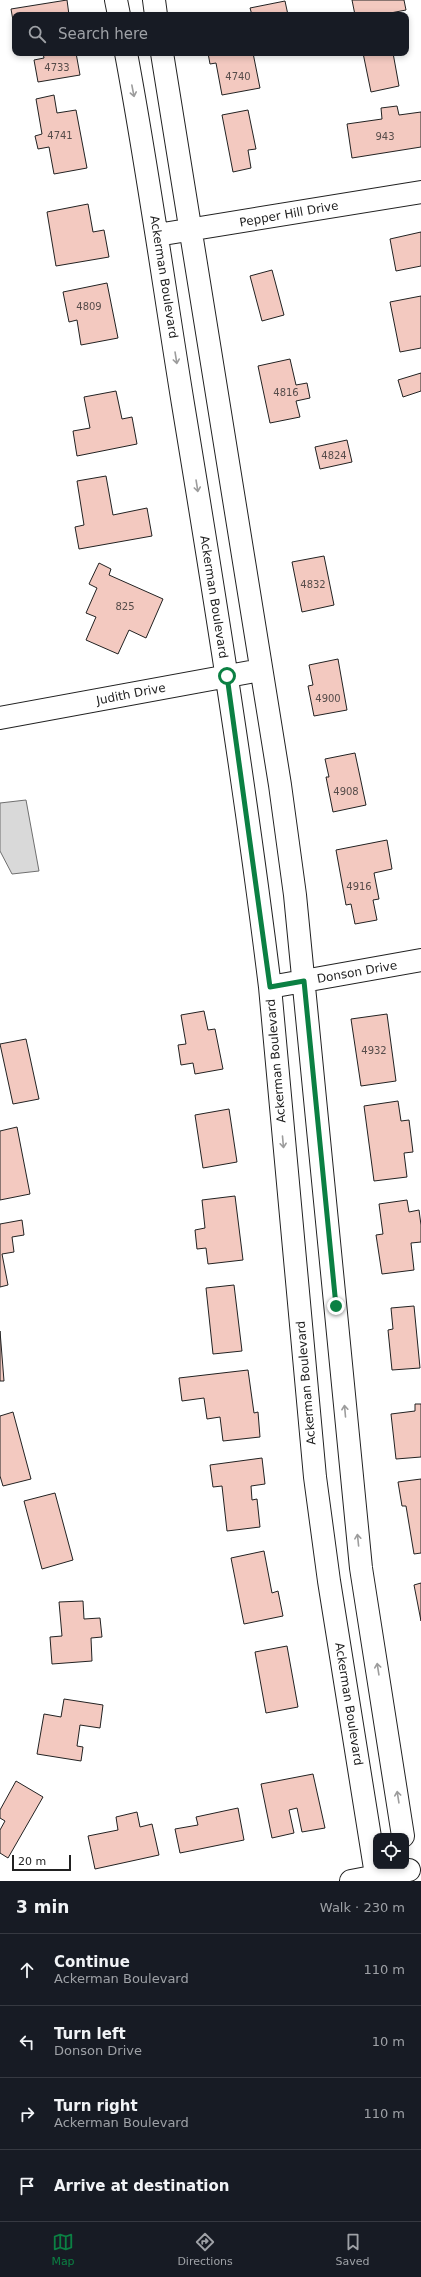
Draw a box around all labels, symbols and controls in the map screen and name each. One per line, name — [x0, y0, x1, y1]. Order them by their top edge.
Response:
search box — [12, 12, 409, 56]
icon: search — [26, 23, 48, 45]
text: Search here — [58, 25, 148, 43]
house number: 4733 — [44, 62, 70, 73]
house number: 4740 — [225, 71, 251, 82]
one-way arrow — [129, 84, 137, 97]
house number: 4741 — [47, 130, 73, 141]
house number: 943 — [375, 131, 395, 142]
street label: Pepper Hill Drive — [238, 198, 340, 230]
street label: Ackerman Boulevard — [147, 214, 181, 340]
house number: 4809 — [76, 301, 102, 312]
one-way arrow — [172, 351, 180, 364]
house number: 4816 — [273, 387, 299, 398]
house number: 4824 — [321, 450, 347, 461]
one-way arrow — [193, 479, 201, 492]
street label: Ackerman Boulevard — [197, 534, 231, 660]
house number: 4832 — [300, 579, 326, 590]
house number: 825 — [115, 601, 135, 612]
route start — [218, 667, 236, 685]
street label: Judith Drive — [94, 680, 167, 708]
house number: 4900 — [315, 693, 341, 704]
house number: 4908 — [333, 786, 359, 797]
house number: 4916 — [346, 881, 372, 892]
street label: Donson Drive — [316, 958, 398, 986]
street label: Ackerman Boulevard — [264, 998, 288, 1124]
house number: 4932 — [361, 1045, 387, 1056]
one-way arrow — [279, 1135, 287, 1148]
route end — [327, 1297, 345, 1315]
street label: Ackerman Boulevard — [294, 1320, 318, 1446]
one-way arrow — [342, 1405, 349, 1418]
one-way arrow — [354, 1534, 362, 1547]
street label: Ackerman Boulevard — [332, 1641, 366, 1767]
one-way arrow — [374, 1663, 382, 1676]
one-way arrow — [394, 1791, 402, 1804]
map controls — [373, 1833, 409, 1869]
button: locate — [373, 1833, 409, 1869]
scale bar — [12, 1853, 71, 1872]
text: 20 m — [18, 1855, 46, 1868]
text: 3 min — [16, 1897, 69, 1917]
text: Walk · 230 m — [320, 1900, 405, 1915]
text: Continue — [54, 1953, 130, 1971]
icon: ahead — [16, 1959, 38, 1981]
text: 110 m — [363, 1962, 405, 1977]
text: Ackerman Boulevard — [54, 1971, 189, 1986]
text: Turn left — [54, 2025, 126, 2043]
icon: left — [16, 2031, 38, 2053]
text: 10 m — [372, 2034, 405, 2049]
text: Donson Drive — [54, 2043, 142, 2058]
text: Turn right — [54, 2097, 138, 2115]
icon: right — [16, 2103, 38, 2125]
text: 110 m — [363, 2106, 405, 2121]
text: Ackerman Boulevard — [54, 2115, 189, 2130]
icon: arrive — [16, 2175, 38, 2197]
text: Arrive at destination — [54, 2177, 229, 2195]
tab: Map — [51, 2231, 75, 2268]
tab: Directions — [177, 2231, 233, 2268]
tab: Saved — [336, 2231, 370, 2268]

